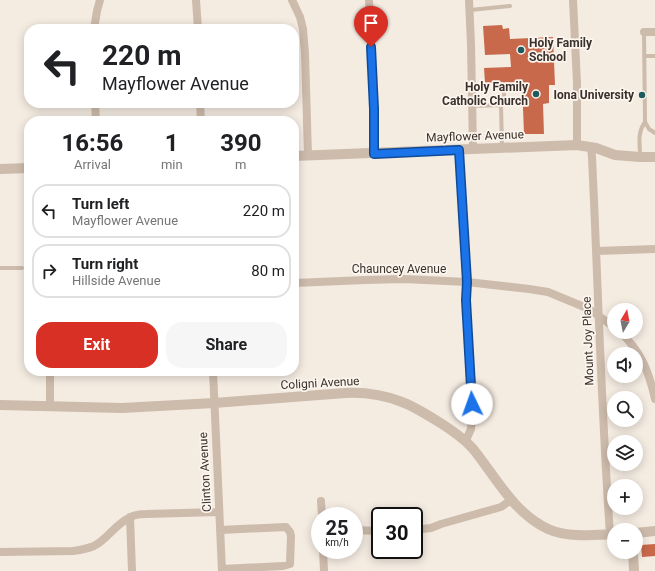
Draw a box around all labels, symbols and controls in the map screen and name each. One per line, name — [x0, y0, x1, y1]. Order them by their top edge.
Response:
pin — [354, 6, 388, 47]
icon: arrive — [360, 12, 382, 34]
place label: Holy Family School — [529, 36, 593, 64]
text: 220 m — [102, 39, 181, 72]
icon: left — [36, 40, 88, 92]
marker: Holy Family School — [516, 45, 526, 55]
text: Mayflower Avenue — [102, 73, 249, 94]
place label: Holy Family Catholic Church — [442, 80, 529, 108]
place label: Iona University — [553, 88, 635, 102]
marker: Holy Family Catholic Church — [531, 89, 541, 99]
marker: Iona University — [637, 90, 647, 100]
street label: Mayflower Avenue — [426, 127, 524, 145]
text: 16:56 — [62, 129, 123, 157]
text: 1 — [165, 129, 179, 157]
text: 390 — [220, 129, 261, 157]
text: Arrival — [74, 157, 111, 172]
text: min — [161, 157, 183, 172]
text: m — [235, 157, 247, 172]
text: Turn left — [72, 195, 129, 213]
icon: left — [38, 200, 60, 222]
text: 220 m — [243, 202, 285, 220]
text: Mayflower Avenue — [72, 213, 178, 228]
text: Turn right — [72, 255, 138, 273]
icon: right — [38, 260, 60, 282]
text: 80 m — [251, 262, 285, 280]
street label: Chauncey Avenue — [352, 262, 446, 276]
text: Hillside Avenue — [72, 273, 161, 288]
street label: Mount Joy Place — [579, 296, 597, 386]
north arrow — [607, 303, 643, 339]
map controls — [607, 303, 643, 559]
button: Exit — [36, 322, 158, 368]
button: Share — [166, 322, 287, 368]
button: sound — [607, 347, 643, 383]
street label: Coligni Avenue — [280, 374, 360, 392]
position arrow — [451, 383, 493, 425]
button: search — [607, 391, 643, 427]
street label: Clinton Avenue — [196, 432, 214, 512]
button: layers — [607, 435, 643, 471]
button: + — [607, 479, 643, 515]
speed limit sign: 30 — [371, 507, 423, 559]
text: 25 — [326, 516, 348, 540]
button: − — [607, 523, 643, 559]
text: km/h — [325, 537, 349, 548]

